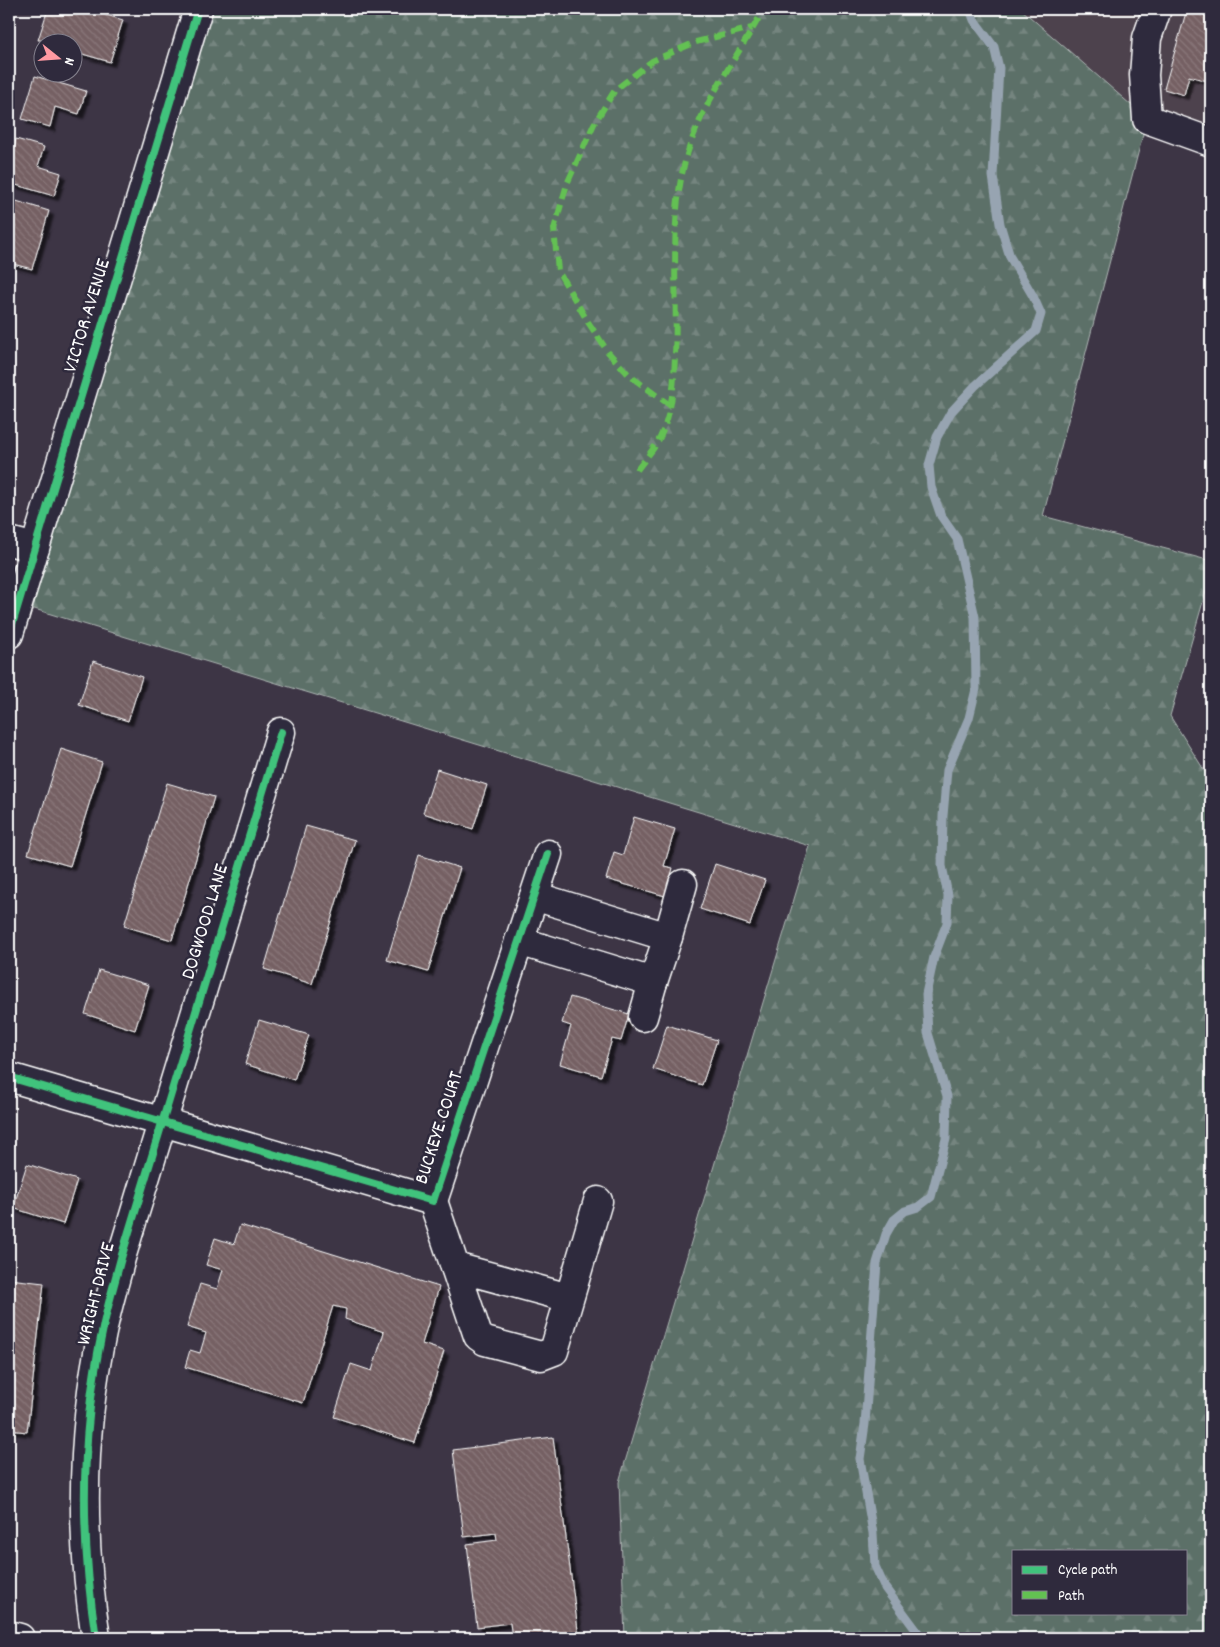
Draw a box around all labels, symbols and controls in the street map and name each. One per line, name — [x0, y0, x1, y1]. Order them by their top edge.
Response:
north arrow — [32, 32, 82, 82]
text: N — [58, 55, 79, 68]
street label: VICTOR AVENUE — [57, 256, 119, 376]
street label: DOGWOOD LANE — [175, 861, 237, 983]
street label: BUCKEYE COURT — [409, 1068, 471, 1188]
street label: WRIGHT DRIVE — [71, 1240, 123, 1348]
legend — [1012, 1550, 1188, 1614]
text: Cycle path — [1058, 1560, 1118, 1582]
text: Path — [1058, 1586, 1084, 1608]

